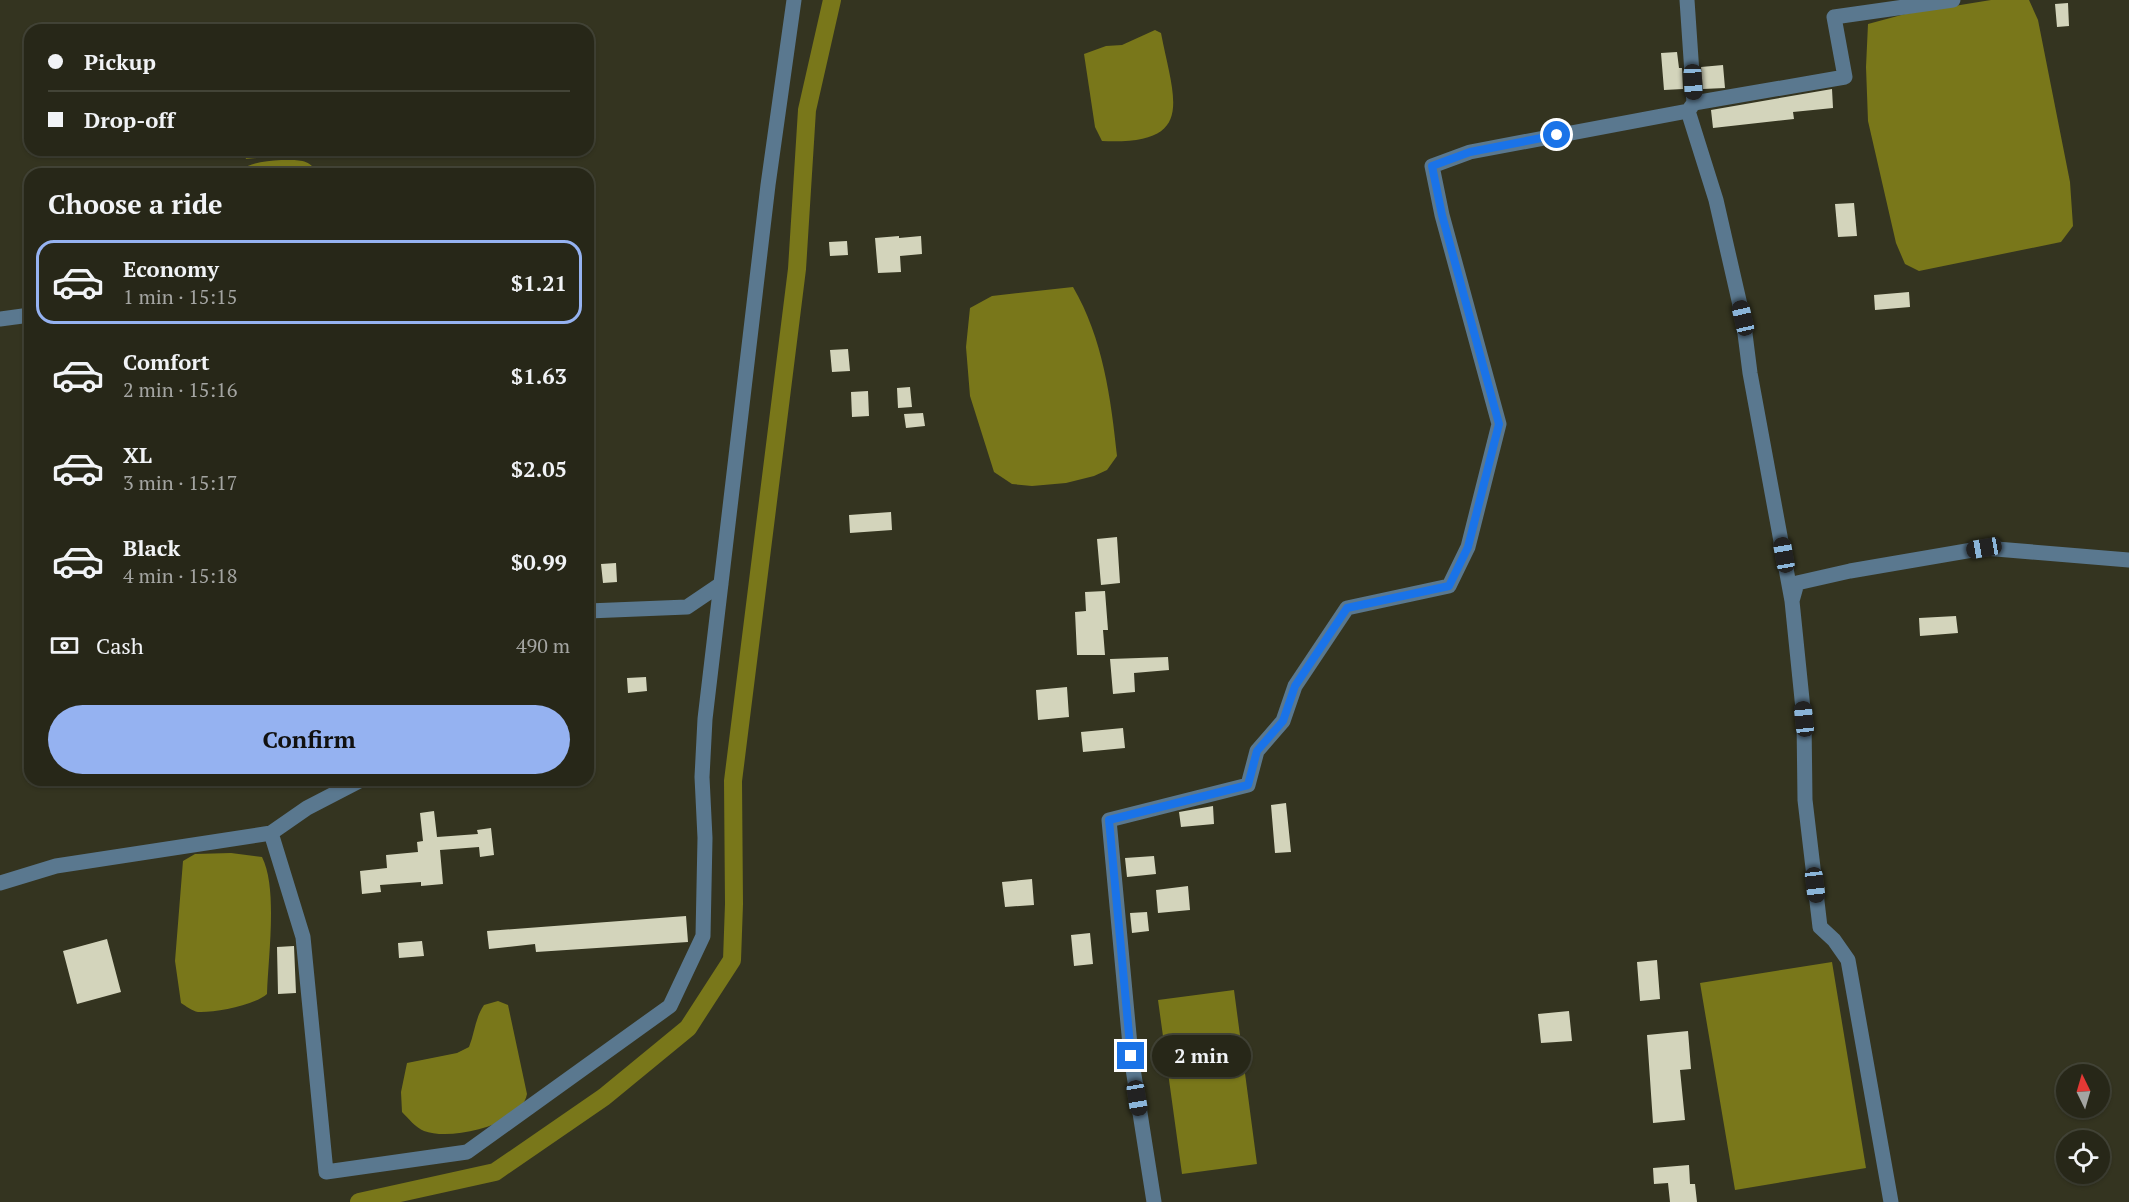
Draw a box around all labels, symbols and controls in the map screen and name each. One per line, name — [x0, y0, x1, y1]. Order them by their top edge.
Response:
text: Pickup — [84, 47, 156, 76]
car — [1683, 64, 1703, 100]
text: Drop-off — [84, 105, 175, 134]
route start — [1543, 121, 1570, 148]
text: Choose a ride — [48, 186, 223, 222]
text: Economy — [123, 254, 219, 283]
icon: car — [51, 255, 105, 309]
text: $1.21 — [511, 268, 567, 297]
text: 1 min · 15:15 — [123, 283, 237, 310]
car — [1730, 298, 1756, 338]
text: Comfort — [123, 347, 209, 376]
icon: car — [51, 348, 105, 402]
text: $1.63 — [511, 361, 567, 390]
text: 2 min · 15:16 — [123, 376, 237, 403]
text: XL — [123, 440, 152, 469]
icon: car — [51, 441, 105, 495]
text: $2.05 — [511, 454, 567, 483]
text: 3 min · 15:17 — [123, 469, 237, 496]
text: Black — [123, 533, 180, 562]
icon: car — [51, 534, 105, 588]
car — [1772, 536, 1796, 574]
car — [1965, 536, 2003, 560]
text: $0.99 — [511, 547, 567, 576]
text: 4 min · 15:18 — [123, 562, 237, 589]
icon: cash — [48, 629, 81, 662]
text: Cash — [96, 631, 144, 660]
text: 490 m — [516, 632, 570, 659]
car — [1793, 700, 1815, 738]
button: Confirm — [48, 705, 570, 774]
car — [1804, 866, 1826, 904]
callout: 2 min — [1152, 1035, 1251, 1077]
route end — [1117, 1042, 1144, 1069]
text: 2 min — [1174, 1042, 1229, 1069]
north arrow — [2056, 1064, 2110, 1118]
map controls — [2056, 1064, 2110, 1184]
car — [1125, 1079, 1149, 1117]
button: locate — [2056, 1130, 2110, 1184]

